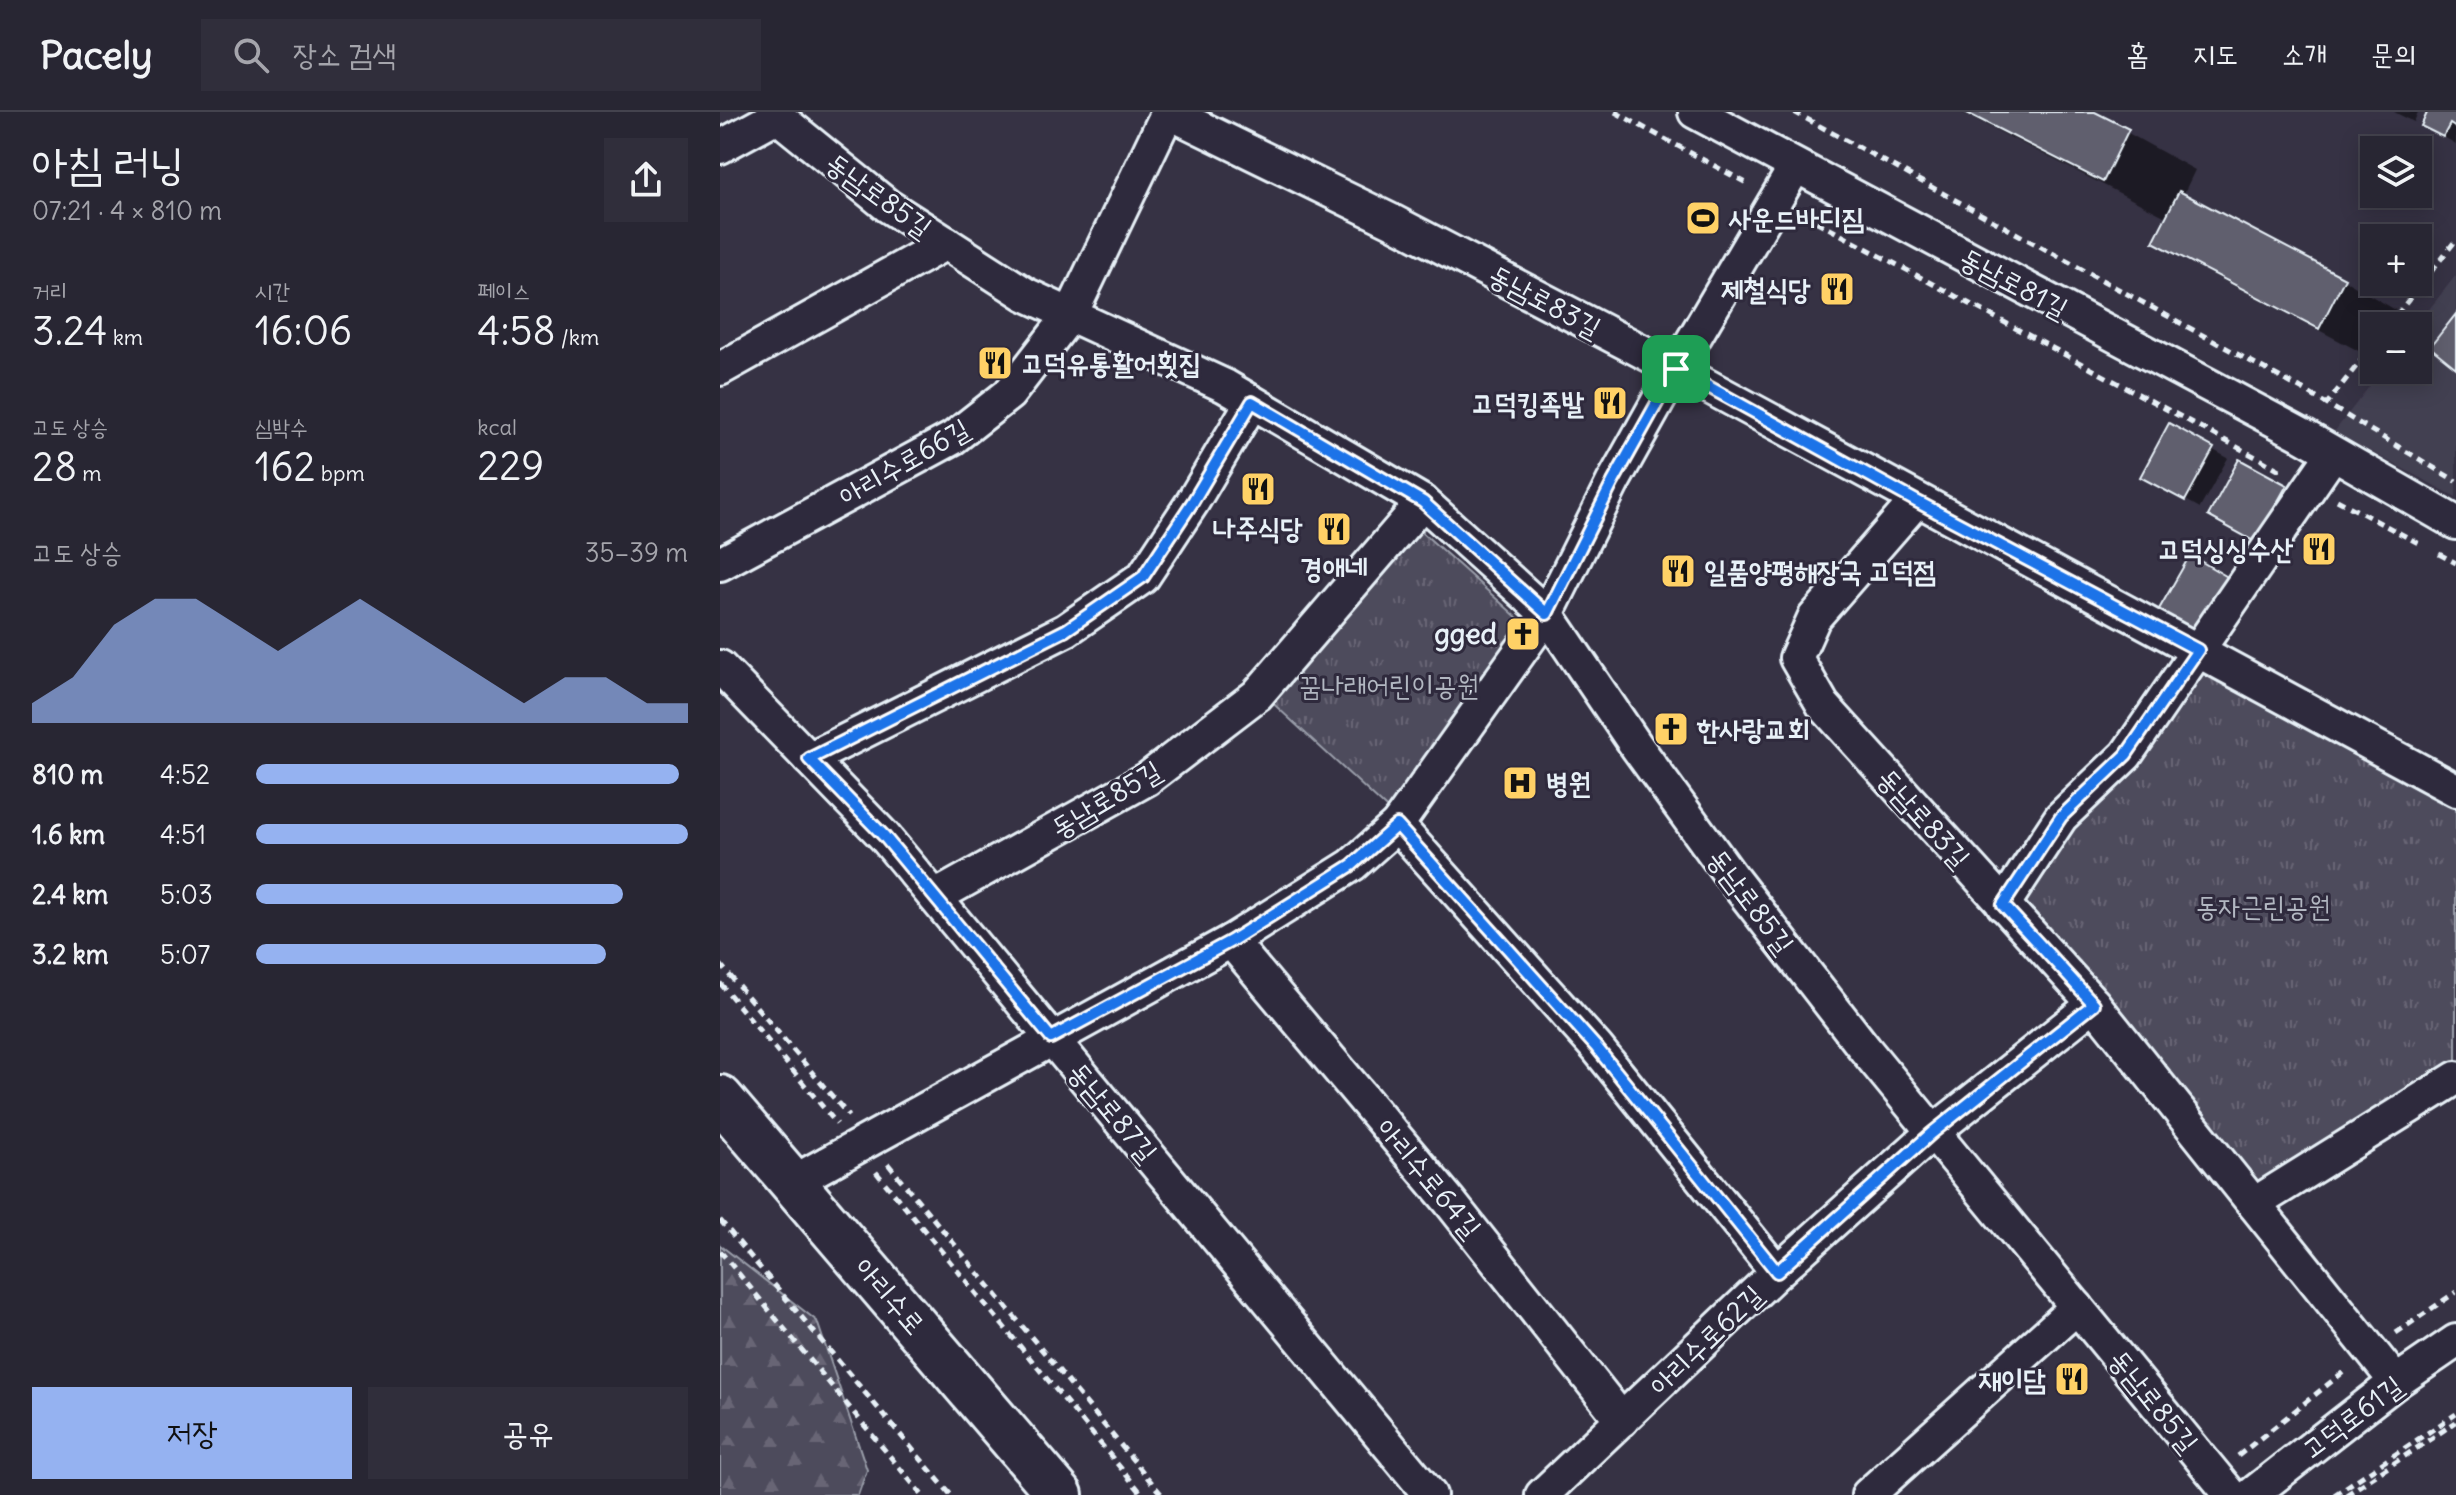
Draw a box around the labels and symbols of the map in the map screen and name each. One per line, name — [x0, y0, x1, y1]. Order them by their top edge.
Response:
street label: 동남로85길 — [819, 144, 939, 246]
sports icon: 사운드바디짐 — [1684, 199, 1722, 237]
place label: 사운드바디짐 — [1728, 200, 1864, 236]
street label: 동남로81길 — [1954, 240, 2074, 326]
street label: 동남로83길 — [1483, 256, 1607, 346]
restaurant icon: 제철식당 — [1818, 270, 1856, 308]
place label: 제철식당 — [1721, 271, 1811, 307]
pin — [1642, 335, 1710, 403]
restaurant icon: 고덕유통활어횟집 — [976, 344, 1014, 382]
place label: 고덕유통활어횟집 — [1021, 345, 1201, 381]
restaurant icon: 고덕킹족발 — [1591, 384, 1629, 422]
place label: 고덕킹족발 — [1471, 385, 1584, 421]
street label: 아리수로66길 — [832, 410, 976, 514]
restaurant icon: 나주식당 — [1239, 470, 1277, 508]
place label: 나주식당 — [1213, 510, 1303, 546]
restaurant icon: 경애네 — [1315, 510, 1353, 548]
restaurant icon: 고덕싱싱수산 — [2300, 530, 2338, 568]
place label: 고덕싱싱수산 — [2158, 531, 2293, 567]
place label: 경애네 — [1300, 550, 1368, 586]
restaurant icon: 일품양평해장국 고덕점 — [1659, 552, 1697, 590]
place label: 일품양평해장국 고덕점 — [1704, 553, 1936, 589]
church icon: gged — [1504, 615, 1542, 653]
place label: gged — [1434, 616, 1498, 652]
park label: 꿈나래어린이공원 — [1299, 667, 1479, 703]
church icon: 한사랑교회 — [1652, 710, 1690, 748]
place label: 한사랑교회 — [1696, 711, 1810, 747]
street label: 동남로85길 — [1044, 752, 1168, 846]
street label: 동남로83길 — [1870, 761, 1978, 875]
hospital icon: 병원 — [1501, 764, 1539, 802]
place label: 병원 — [1546, 765, 1591, 801]
street label: 동남로85길 — [1700, 841, 1802, 961]
park label: 동자근린공원 — [2195, 888, 2331, 924]
street label: 동남로87길 — [1061, 1054, 1165, 1170]
street label: 아리수로64길 — [1369, 1111, 1489, 1245]
street label: 아리수로 — [847, 1250, 933, 1342]
street label: 아리수로62길 — [1642, 1277, 1770, 1403]
street label: 동남로85길 — [2102, 1342, 2206, 1460]
restaurant icon: 재이담 — [2053, 1360, 2091, 1398]
place label: 재이담 — [1978, 1361, 2046, 1397]
street label: 고덕로61길 — [2294, 1367, 2410, 1467]

